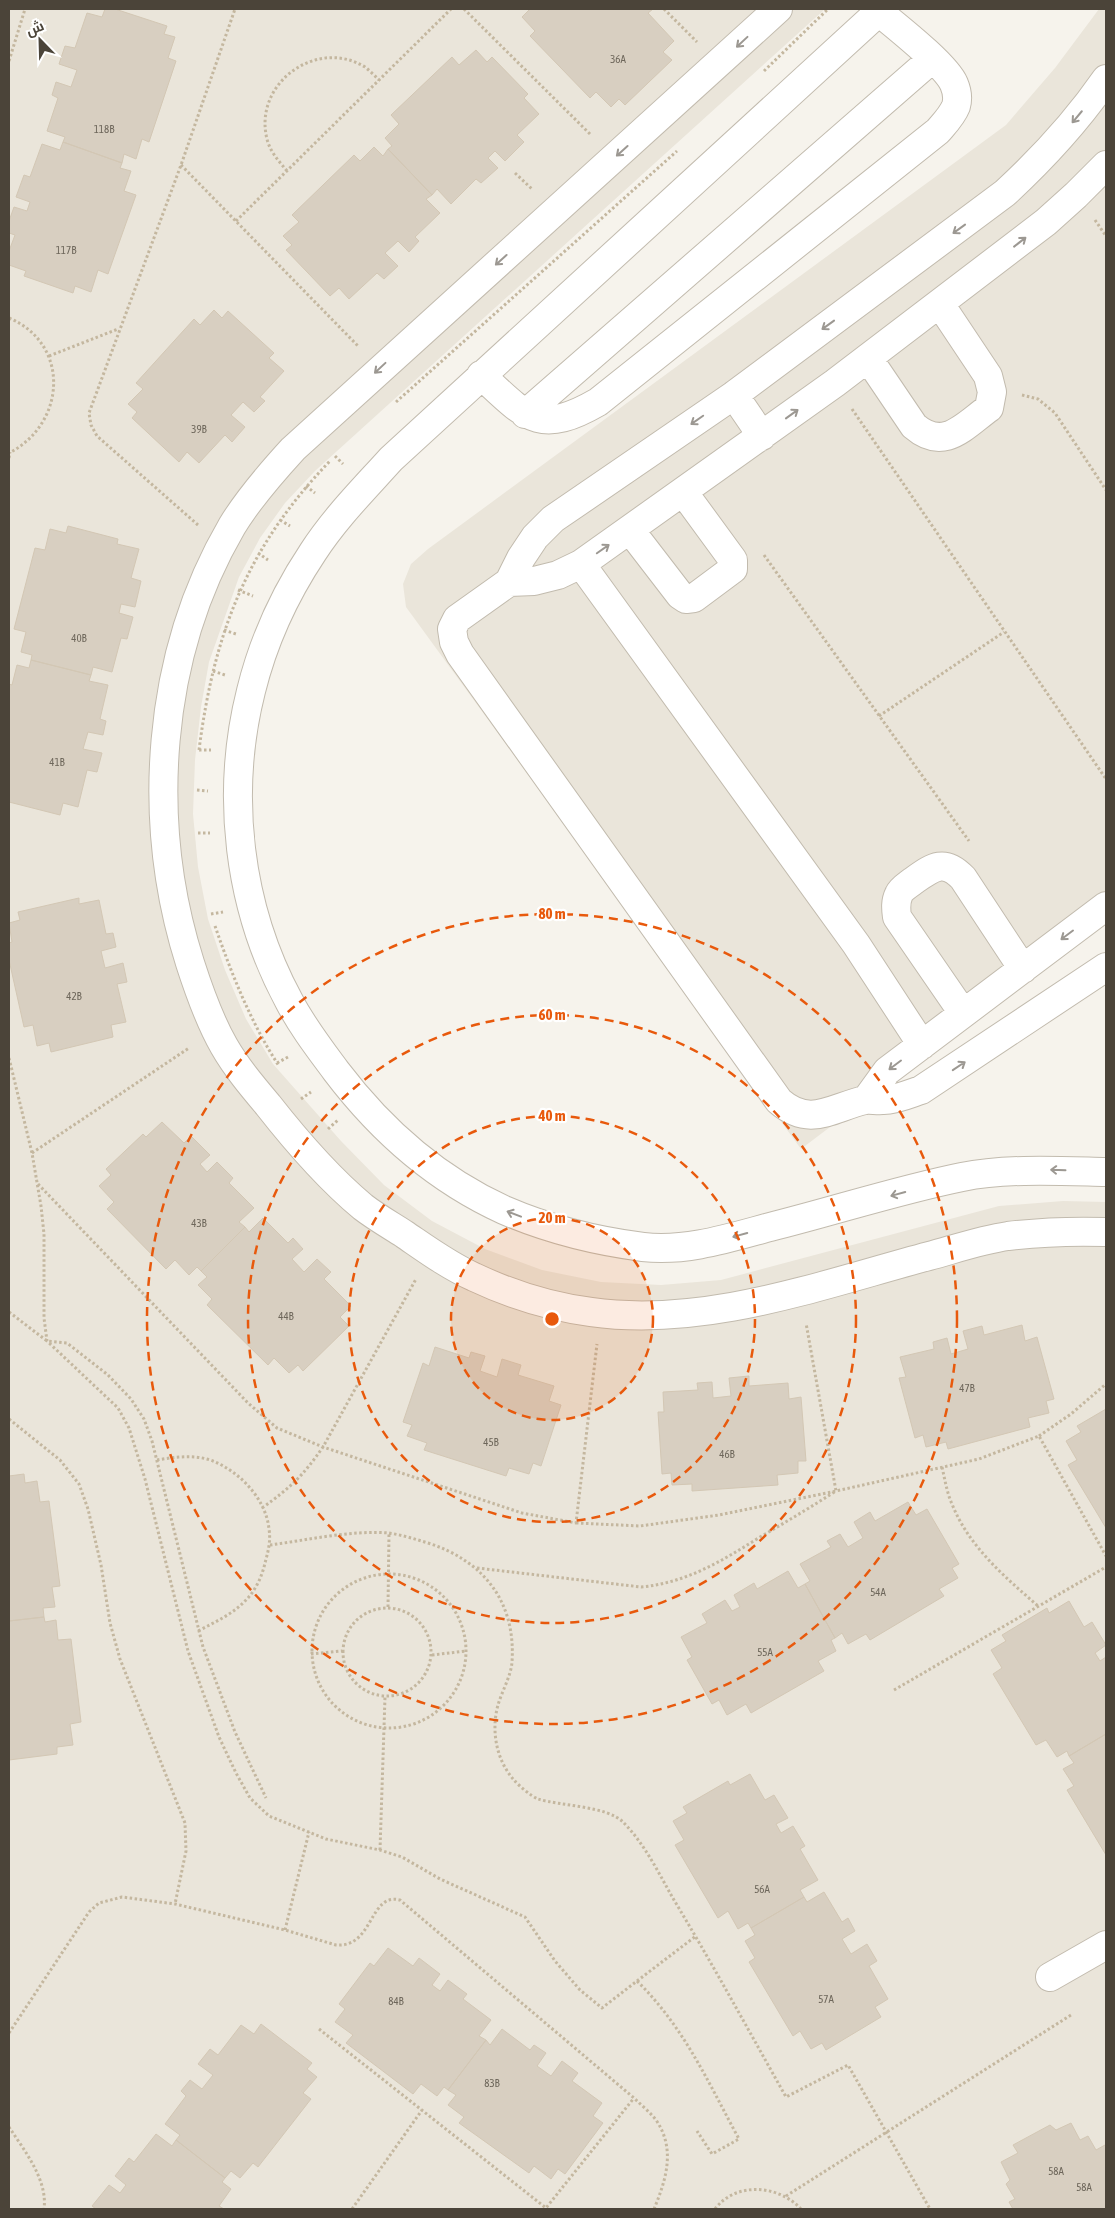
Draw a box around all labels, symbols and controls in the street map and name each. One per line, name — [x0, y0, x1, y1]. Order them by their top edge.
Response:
north arrow — [15, 15, 65, 65]
text: ش — [24, 17, 47, 40]
one-way arrow — [736, 36, 749, 48]
house number: 36A — [610, 53, 626, 65]
one-way arrow — [1071, 111, 1083, 124]
house number: 118B — [94, 123, 115, 135]
one-way arrow — [616, 145, 629, 157]
one-way arrow — [952, 224, 966, 234]
one-way arrow — [1013, 237, 1026, 248]
house number: 117B — [56, 244, 77, 256]
one-way arrow — [495, 254, 508, 265]
one-way arrow — [821, 320, 835, 330]
one-way arrow — [374, 362, 387, 374]
one-way arrow — [785, 409, 799, 419]
one-way arrow — [690, 415, 704, 425]
house number: 39B — [191, 423, 208, 435]
one-way arrow — [595, 544, 609, 554]
house number: 40B — [71, 632, 88, 644]
house number: 41B — [49, 756, 66, 768]
text: 80 m — [539, 905, 566, 922]
one-way arrow — [1060, 930, 1074, 940]
house number: 42B — [66, 990, 83, 1002]
text: 60 m — [539, 1006, 566, 1023]
one-way arrow — [889, 1059, 902, 1070]
one-way arrow — [952, 1061, 966, 1071]
text: 40 m — [538, 1107, 566, 1124]
one-way arrow — [1050, 1166, 1066, 1175]
one-way arrow — [890, 1190, 906, 1199]
one-way arrow — [507, 1208, 522, 1218]
text: 20 m — [539, 1209, 566, 1226]
house number: 43B — [191, 1217, 208, 1229]
one-way arrow — [733, 1231, 749, 1241]
house number: 44B — [278, 1310, 295, 1322]
centre of rings — [543, 1310, 561, 1328]
house number: 47B — [959, 1382, 976, 1394]
house number: 45B — [483, 1436, 500, 1448]
house number: 46B — [719, 1448, 736, 1460]
house number: 54A — [870, 1586, 886, 1598]
house number: 55A — [757, 1646, 773, 1658]
house number: 56A — [754, 1883, 770, 1895]
house number: 57A — [818, 1993, 834, 2005]
house number: 84B — [388, 1995, 405, 2007]
house number: 83B — [484, 2077, 501, 2089]
house number: 58A — [1048, 2165, 1064, 2177]
house number: 58A — [1076, 2181, 1092, 2193]

